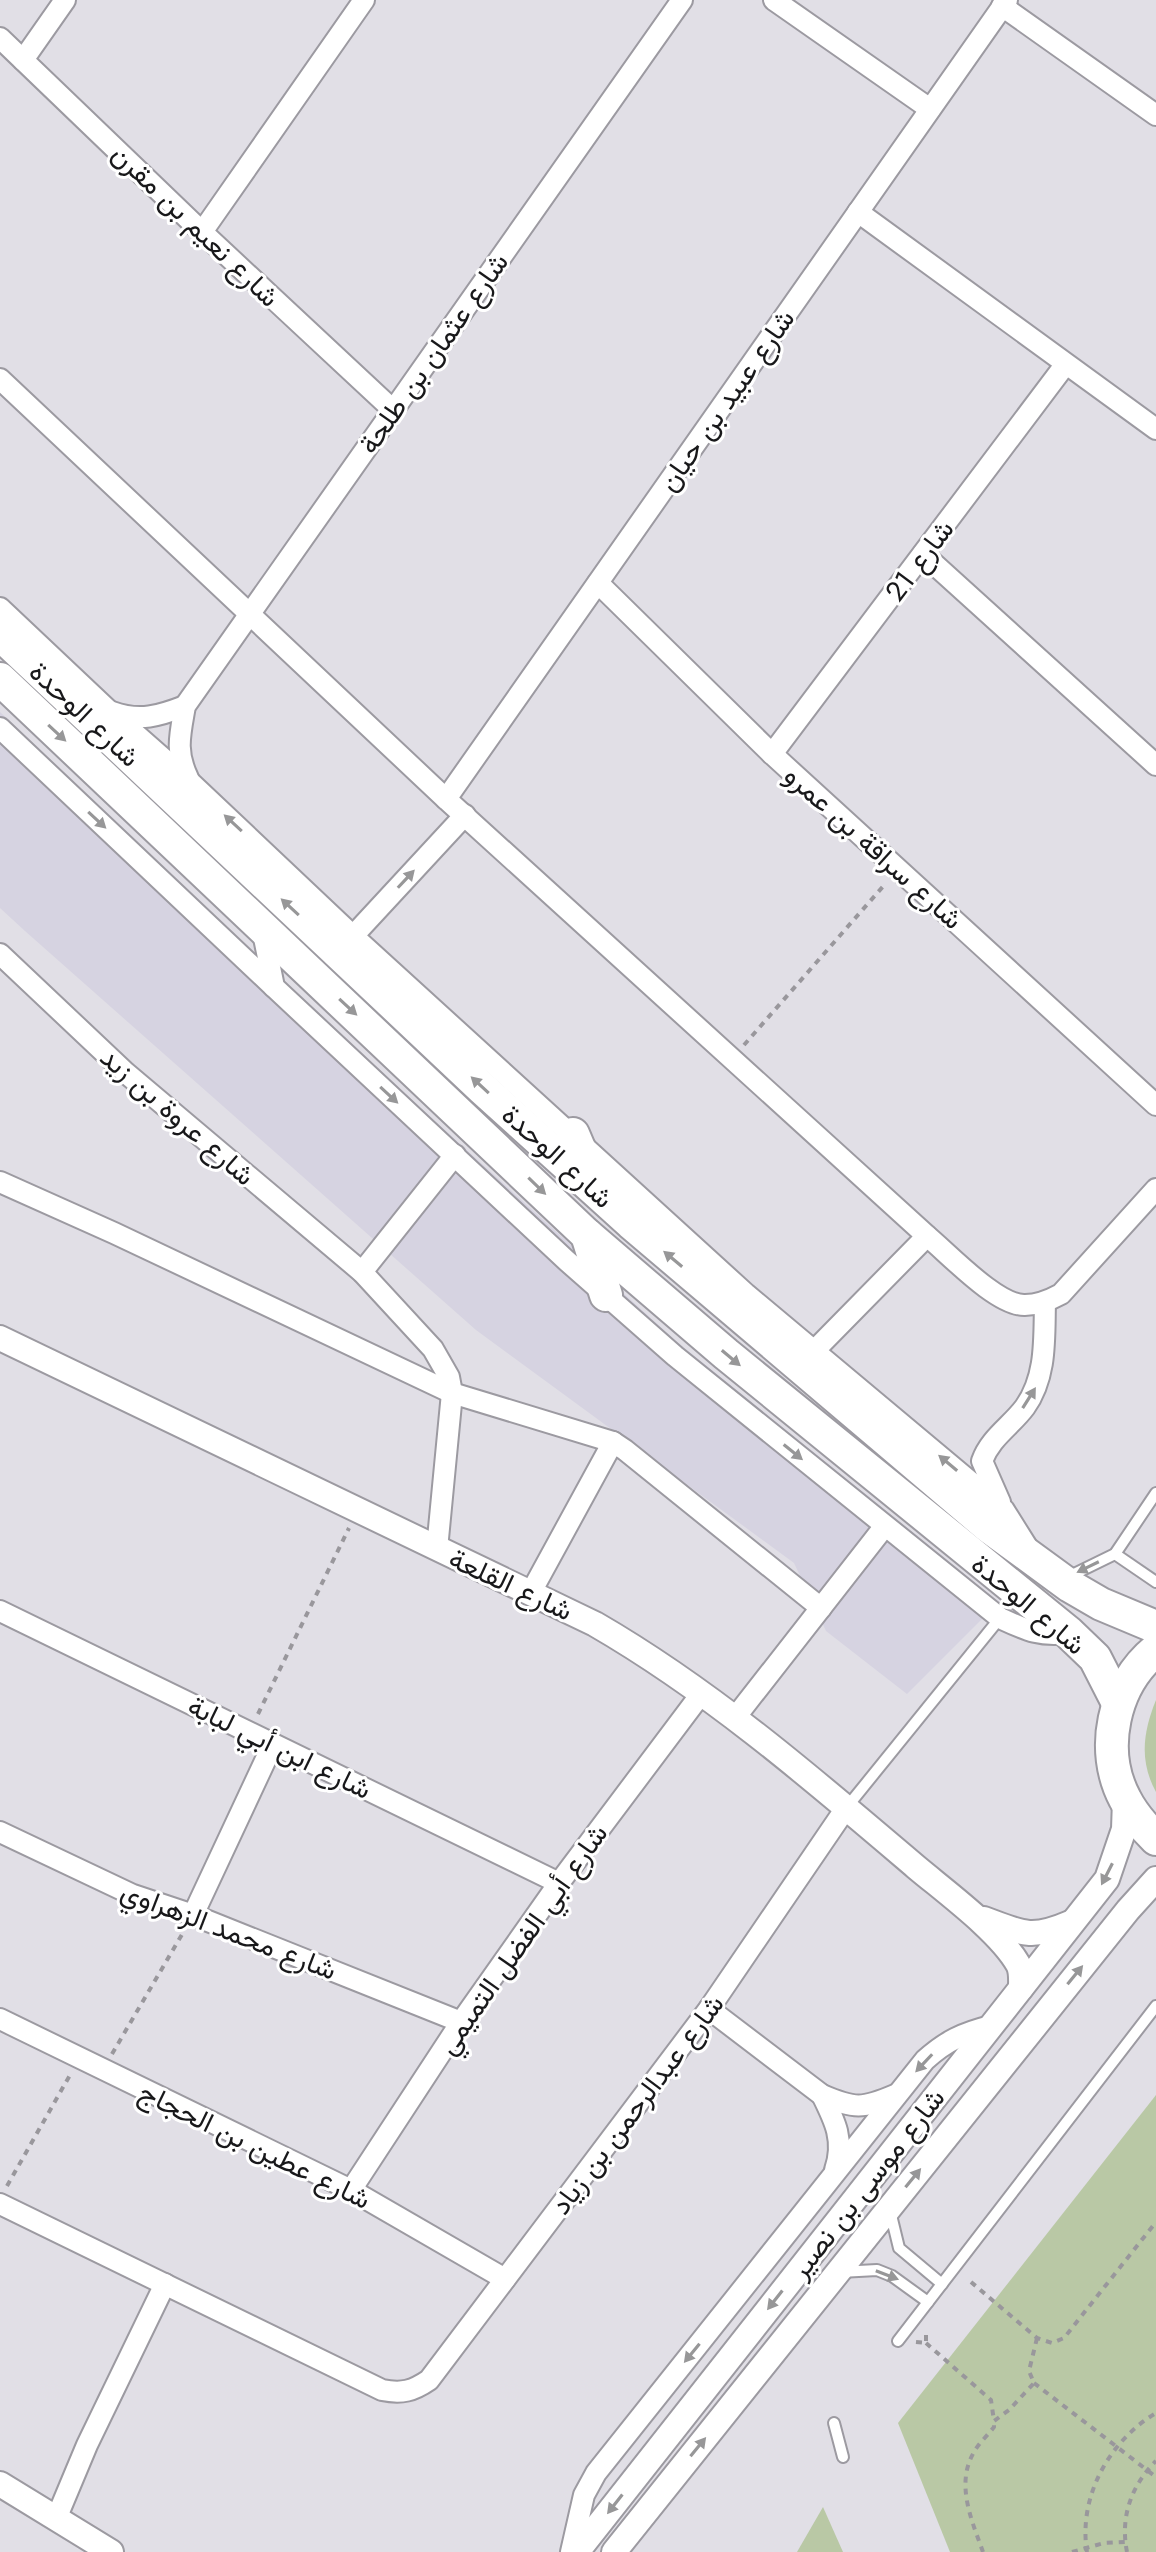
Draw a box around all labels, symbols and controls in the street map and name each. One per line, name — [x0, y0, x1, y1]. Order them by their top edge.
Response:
street label: شارع نعيم بن مقرن — [102, 134, 289, 316]
street label: شارع عثمان بن طلحة — [348, 244, 518, 462]
street label: شارع عبيد بن حيان — [648, 301, 805, 500]
street label: شارع 21 — [875, 511, 964, 610]
street label: شارع الوحدة — [20, 652, 149, 777]
one-way arrow — [47, 724, 66, 742]
street label: شارع سراقة بن عمرو — [775, 756, 972, 939]
one-way arrow — [87, 810, 106, 829]
one-way arrow — [224, 814, 243, 832]
one-way arrow — [397, 869, 415, 888]
one-way arrow — [281, 898, 300, 917]
one-way arrow — [338, 998, 357, 1016]
street label: شارع عروة بن زيد — [91, 1037, 264, 1195]
one-way arrow — [470, 1077, 489, 1095]
one-way arrow — [379, 1086, 398, 1104]
street label: شارع الوحدة — [493, 1095, 623, 1218]
one-way arrow — [527, 1177, 546, 1195]
one-way arrow — [664, 1251, 684, 1268]
one-way arrow — [721, 1349, 741, 1366]
one-way arrow — [1022, 1387, 1036, 1409]
one-way arrow — [783, 1444, 804, 1461]
one-way arrow — [938, 1455, 958, 1472]
street label: شارع القلعة — [442, 1538, 580, 1631]
street label: شارع الوحدة — [962, 1544, 1095, 1665]
one-way arrow — [1077, 1560, 1100, 1574]
street label: شارع ابن أبي لبابة — [180, 1685, 379, 1811]
street label: شارع أبي الفضل التميمي — [427, 1815, 619, 2064]
one-way arrow — [1100, 1863, 1113, 1886]
street label: شارع محمد الزهراوي — [114, 1870, 343, 1992]
one-way arrow — [1066, 1965, 1083, 1985]
street label: شارع عبدالرحمن بن زياد — [541, 1986, 734, 2223]
one-way arrow — [916, 2053, 934, 2072]
street label: شارع عطين بن الحجاج — [132, 2071, 378, 2219]
street label: شارع موسى بن نصير — [779, 2079, 955, 2288]
one-way arrow — [904, 2168, 920, 2188]
one-way arrow — [875, 2269, 899, 2282]
one-way arrow — [768, 2290, 784, 2310]
one-way arrow — [684, 2343, 700, 2363]
one-way arrow — [689, 2437, 706, 2457]
one-way arrow — [607, 2494, 623, 2514]

